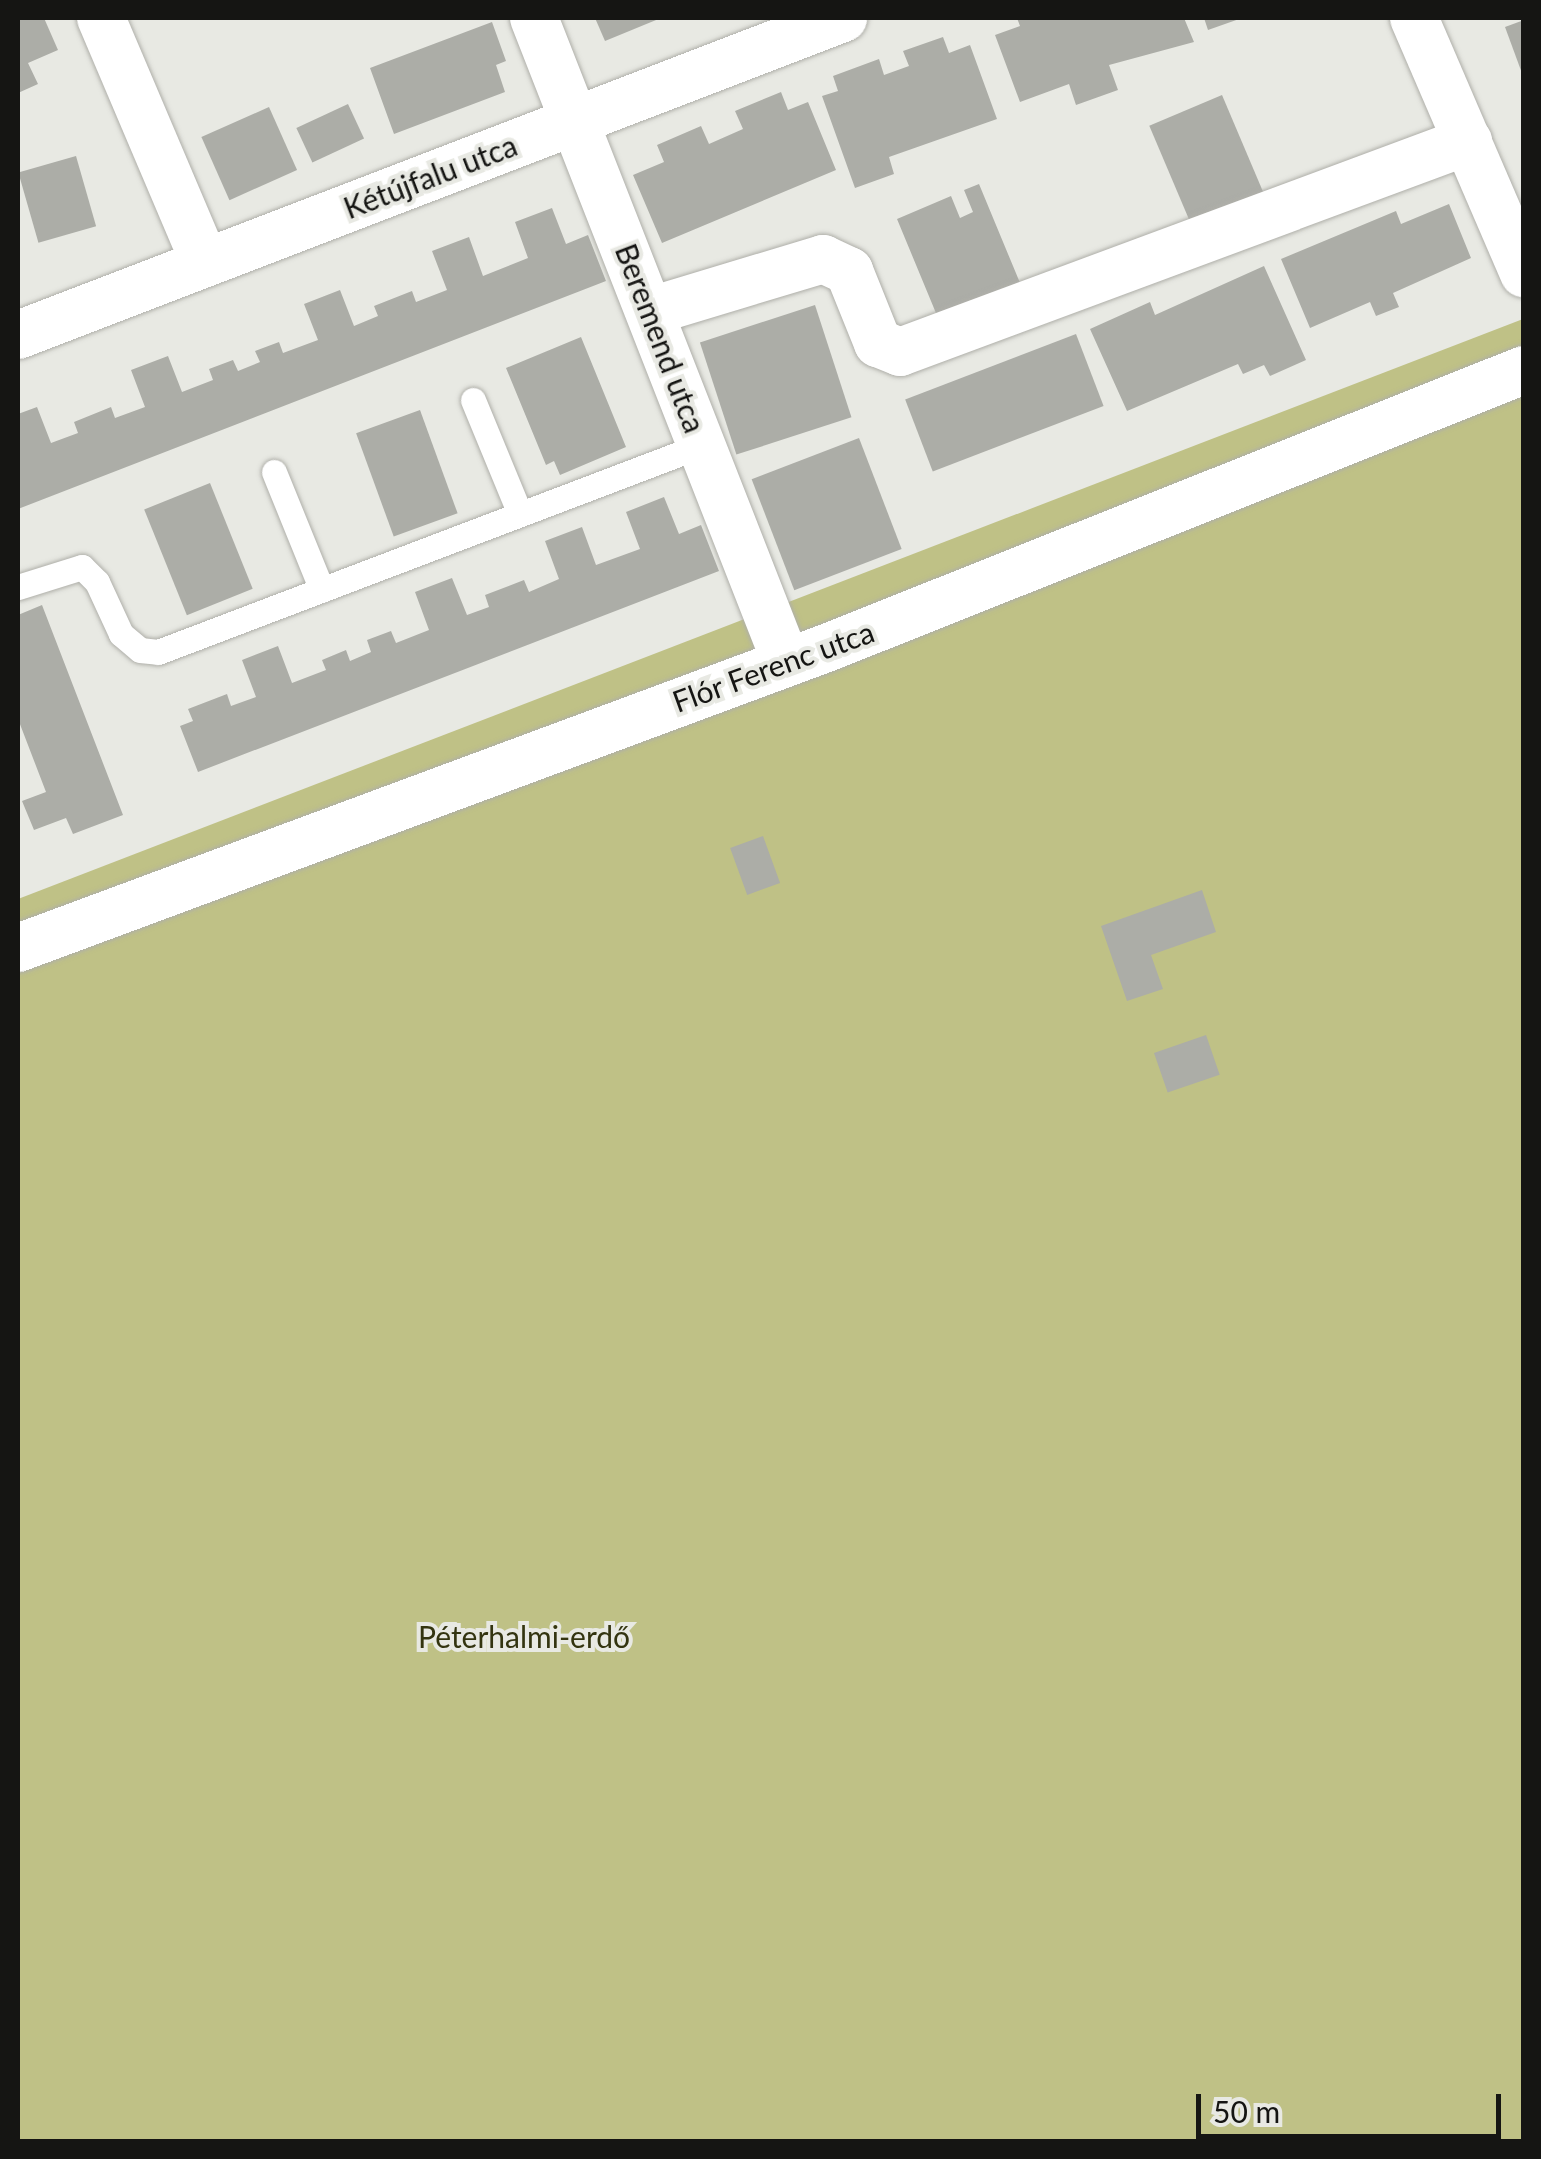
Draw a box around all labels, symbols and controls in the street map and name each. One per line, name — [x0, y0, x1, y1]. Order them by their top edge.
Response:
street label: Kétújfalu utca — [338, 126, 522, 226]
street label: Beremend utca — [608, 238, 714, 438]
street label: Flór Ferenc utca — [667, 613, 879, 719]
park label: Péterhalmi-erdő — [418, 1618, 630, 1654]
scale bar — [1201, 2074, 1506, 2136]
text: 50 m — [1213, 2093, 1280, 2129]

